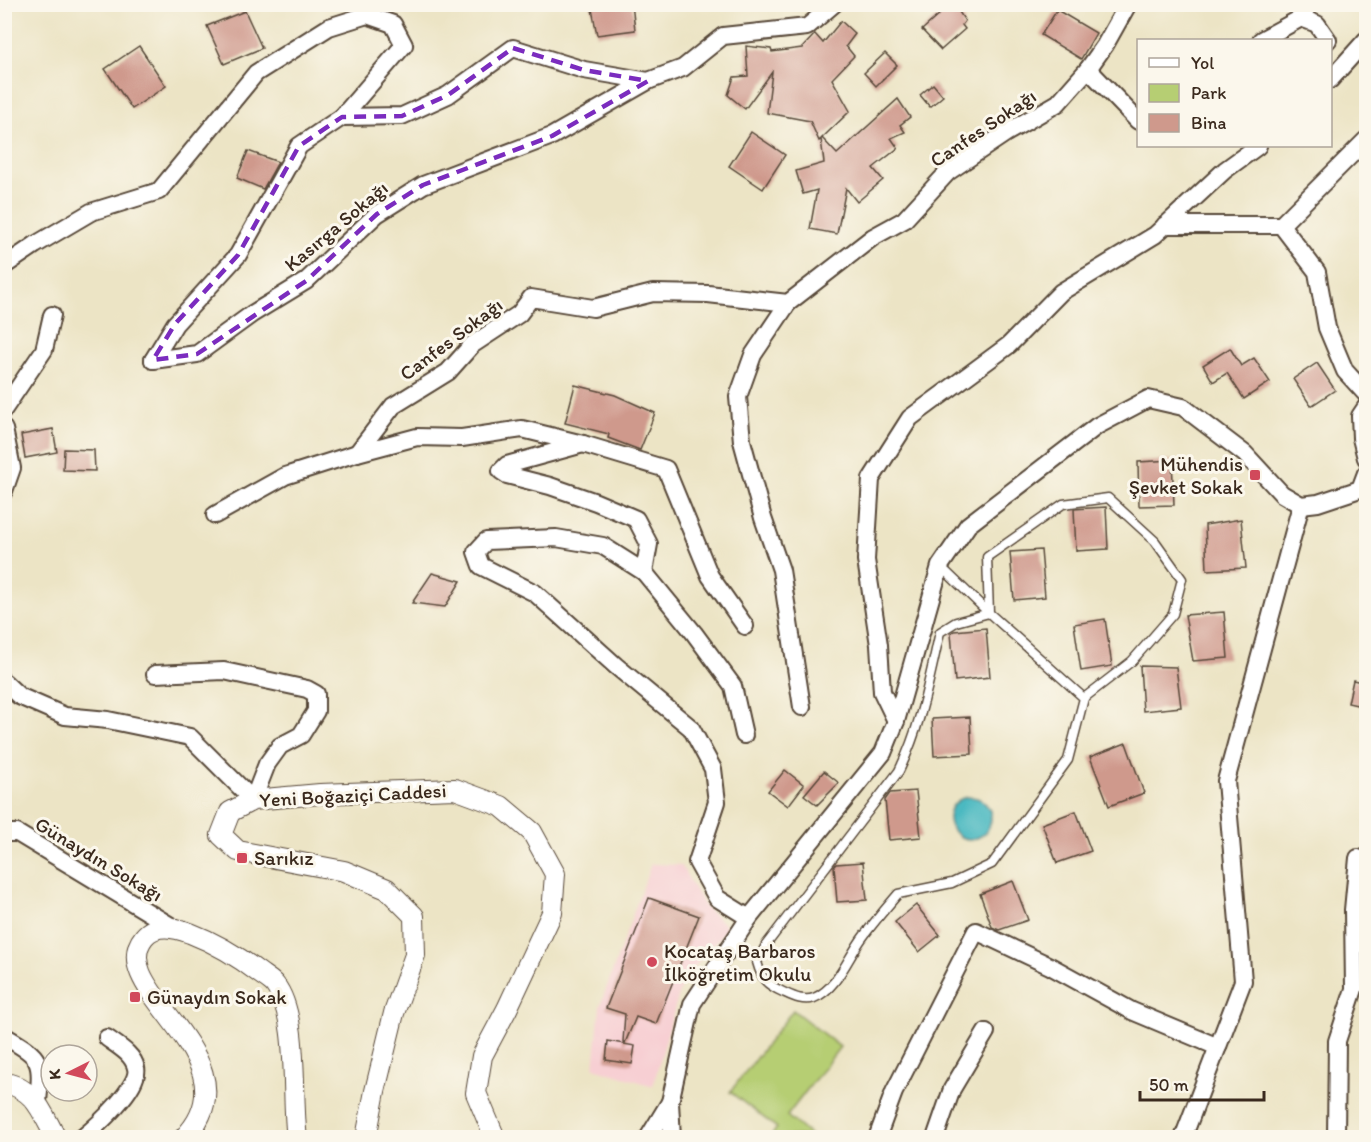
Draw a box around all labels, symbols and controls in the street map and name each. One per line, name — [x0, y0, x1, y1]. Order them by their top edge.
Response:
legend — [1137, 39, 1332, 147]
text: Yol — [1191, 52, 1214, 74]
text: Park — [1191, 82, 1226, 104]
street label: Canfes Sokağı — [925, 84, 1041, 172]
text: Bina — [1191, 112, 1226, 134]
street label: Kasırga Sokağı — [279, 176, 393, 276]
street label: Canfes Sokağı — [395, 293, 507, 385]
place label: Mühendis Şevket Sokak — [1129, 452, 1243, 499]
marker: Mühendis Şevket Sokak — [1248, 468, 1262, 482]
street label: Yeni Boğaziçi Caddesi — [259, 778, 447, 812]
street label: Günaydın Sokağı — [31, 811, 167, 907]
place label: Sarıkız — [254, 846, 314, 870]
marker: Sarıkız — [235, 851, 249, 865]
place label: Kocataş Barbaros İlköğretim Okulu — [664, 939, 816, 986]
marker: Kocataş Barbaros İlköğretim Okulu — [645, 955, 659, 969]
place label: Günaydın Sokak — [147, 985, 287, 1009]
marker: Günaydın Sokak — [128, 990, 142, 1004]
north arrow — [39, 1043, 99, 1103]
scale bar — [1140, 1064, 1264, 1102]
text: K — [45, 1068, 65, 1081]
text: 50 m — [1149, 1074, 1189, 1096]

